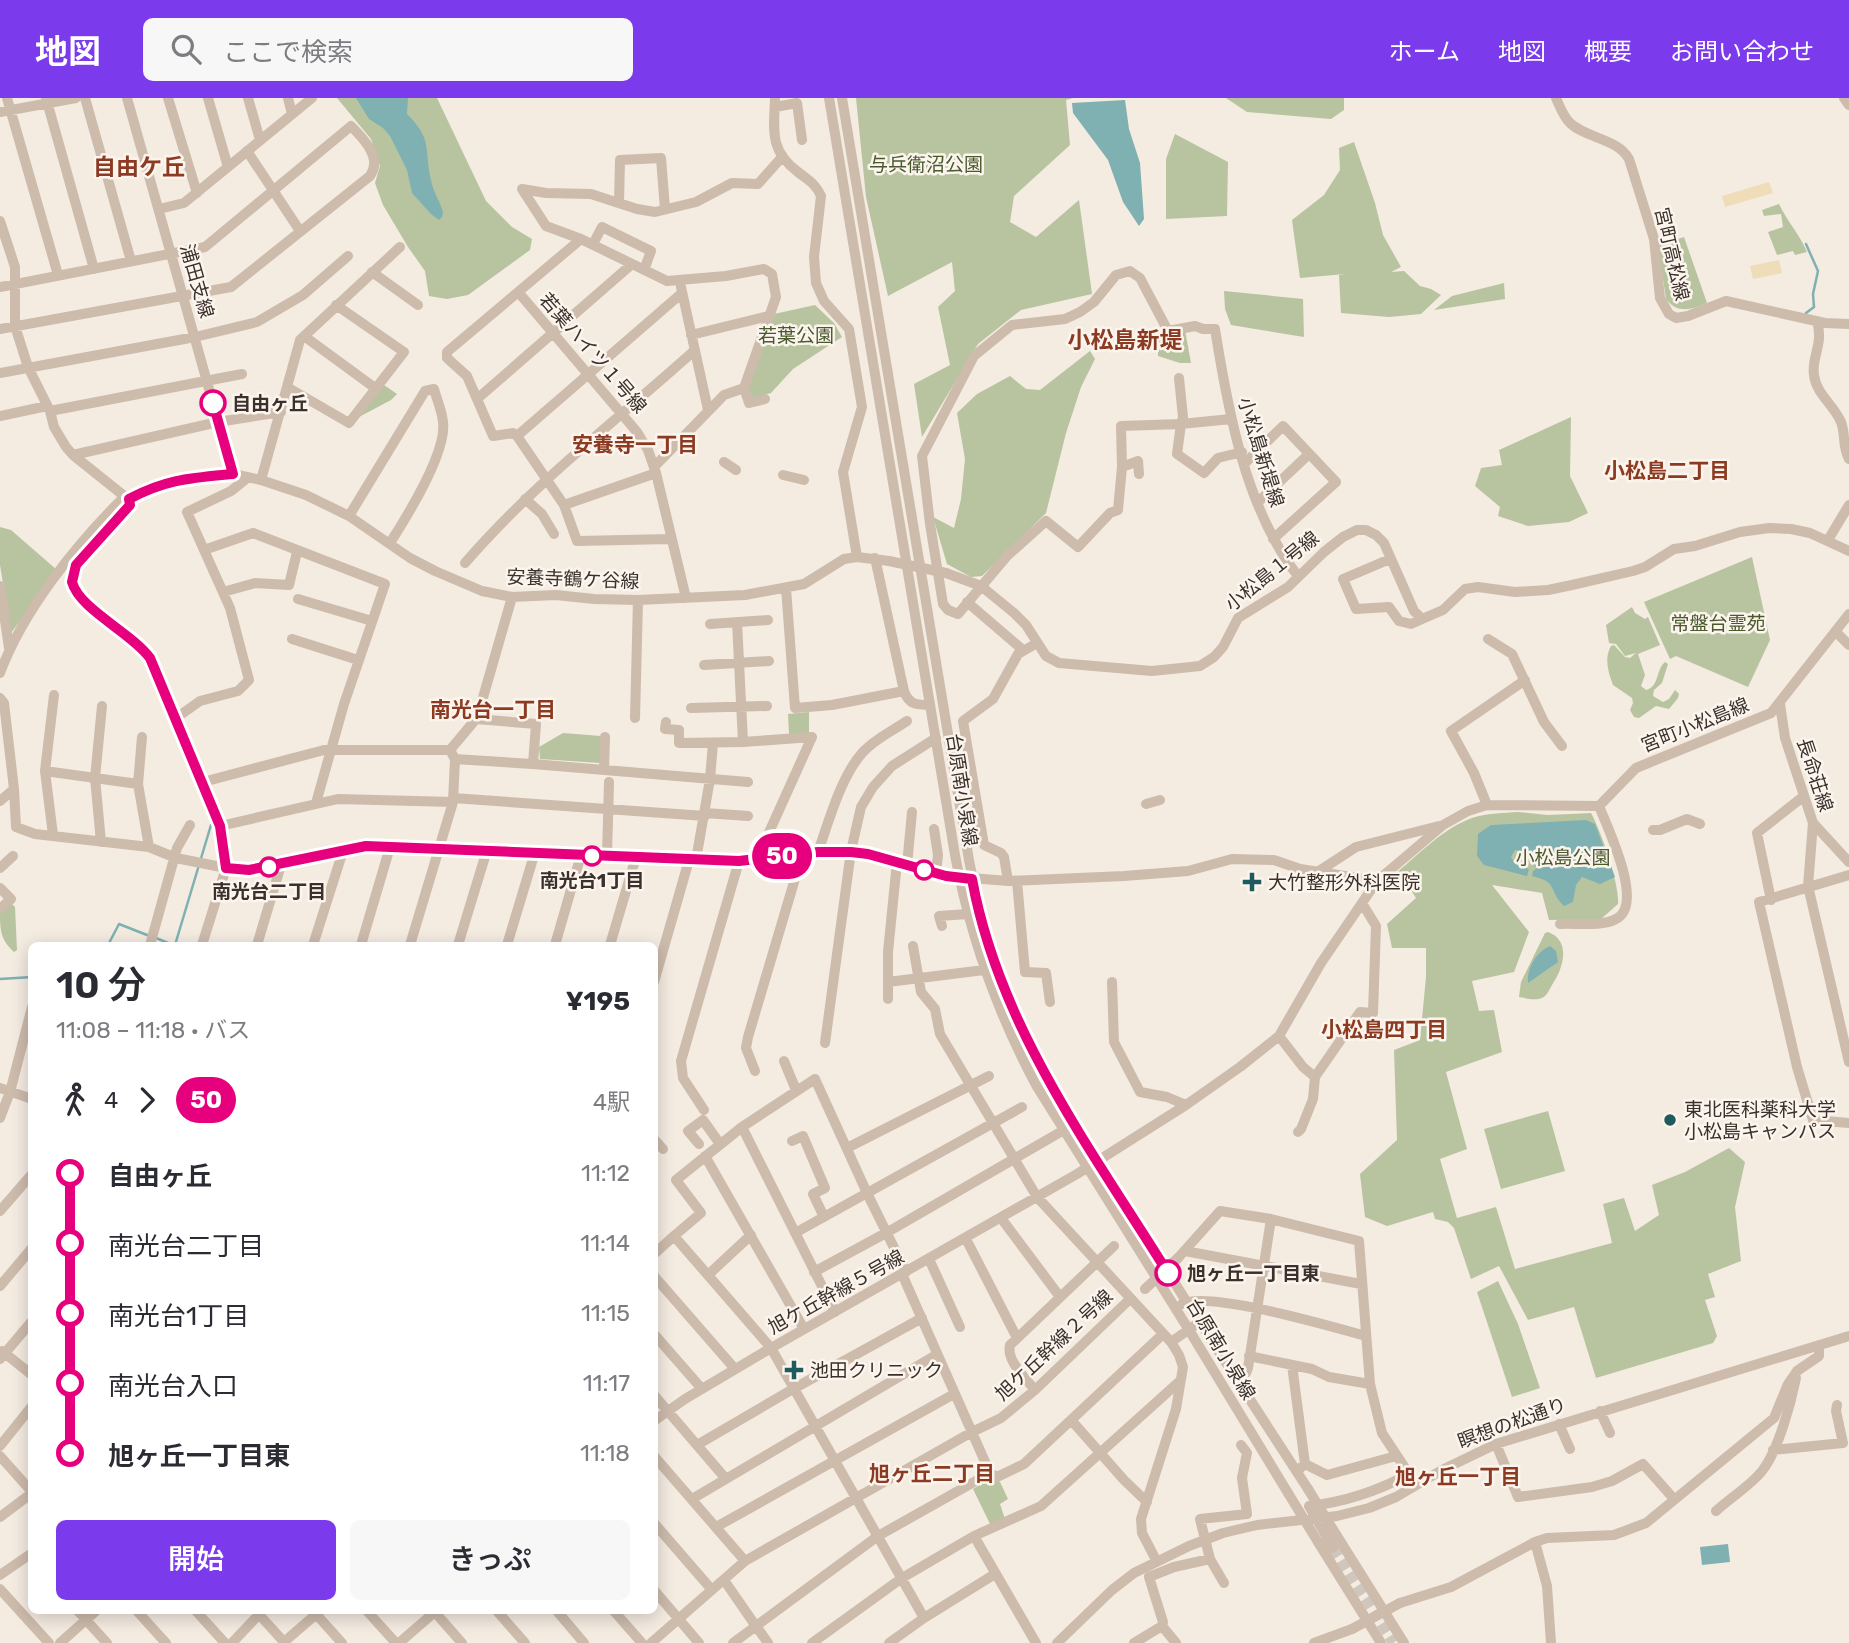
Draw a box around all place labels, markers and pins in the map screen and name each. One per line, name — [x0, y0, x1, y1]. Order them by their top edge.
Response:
marker: 自由ヶ丘 — [200, 390, 226, 416]
place label: 自由ヶ丘 — [232, 392, 308, 415]
marker: 南光台1丁目 — [582, 846, 602, 866]
marker: 南光台二丁目 — [259, 857, 279, 877]
unlabelled marker — [914, 860, 934, 880]
place label: 南光台1丁目 — [540, 869, 644, 892]
place label: 大竹整形外科医院 — [1268, 871, 1420, 894]
marker: 大竹整形外科医院 — [1242, 872, 1262, 892]
place label: 南光台二丁目 — [212, 880, 326, 903]
place label: 東北医科薬科大学 小松島キャンパス — [1684, 1098, 1836, 1143]
marker: 東北医科薬科大学 小松島キャンパス — [1662, 1112, 1678, 1128]
marker: 旭ヶ丘一丁目東 — [1155, 1260, 1181, 1286]
place label: 旭ヶ丘一丁目東 — [1187, 1262, 1320, 1285]
place label: 池田クリニック — [810, 1359, 943, 1382]
marker: 池田クリニック — [784, 1360, 804, 1380]

